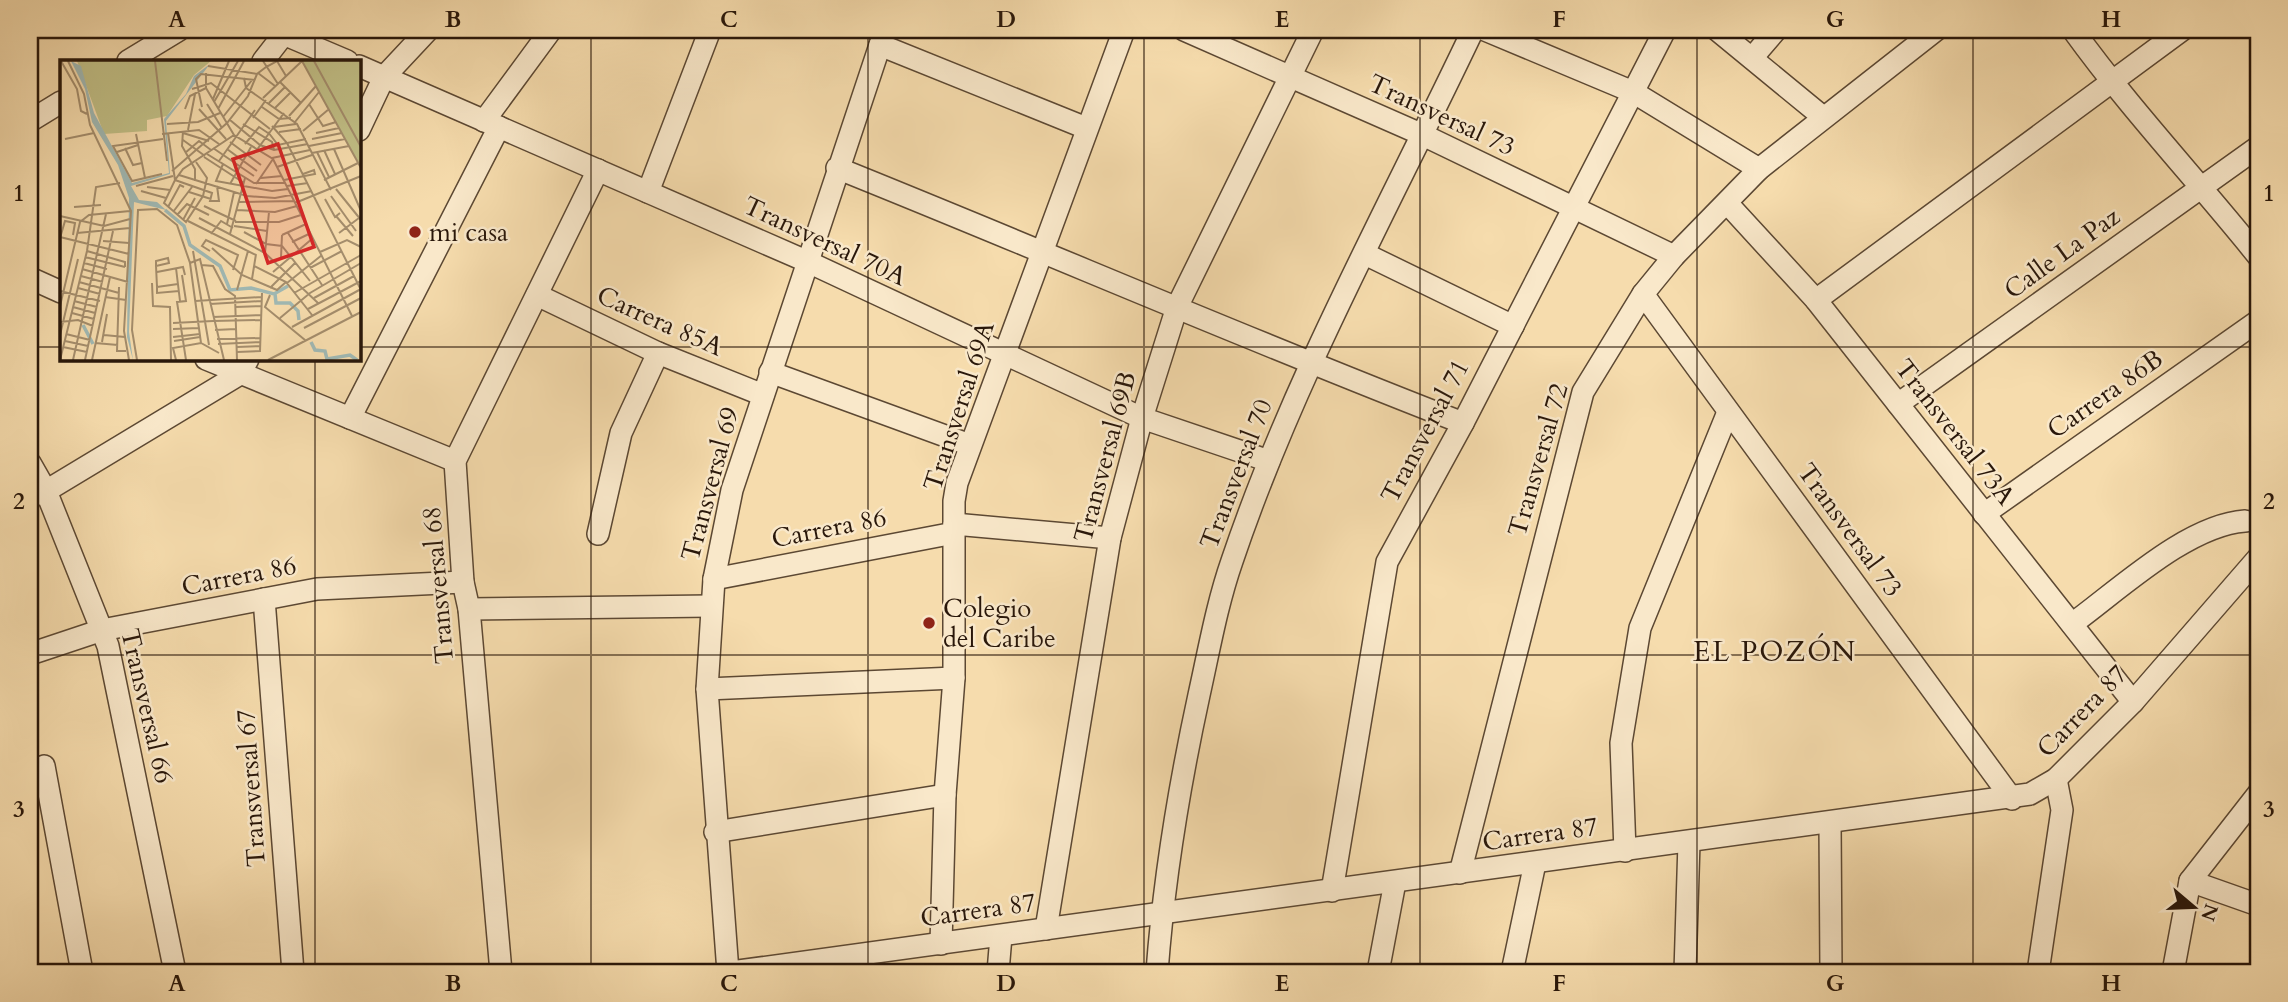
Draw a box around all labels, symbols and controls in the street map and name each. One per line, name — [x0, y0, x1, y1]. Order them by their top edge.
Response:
text: A — [168, 4, 186, 35]
text: B — [445, 4, 461, 35]
text: C — [720, 4, 738, 35]
text: D — [996, 4, 1016, 35]
text: E — [1275, 4, 1289, 35]
text: F — [1552, 4, 1566, 35]
text: G — [1826, 4, 1845, 35]
text: H — [2101, 4, 2121, 35]
inset map — [60, 60, 360, 360]
street label: Transversal 73 — [1363, 66, 1521, 164]
text: 1 — [13, 178, 25, 209]
text: 1 — [2263, 178, 2275, 209]
street label: Transversal 70A — [738, 188, 913, 294]
street label: Calle La Paz — [1997, 199, 2127, 307]
place label: mi casa — [429, 215, 508, 250]
marker: mi casa — [407, 224, 423, 240]
street label: Carrera 85A — [591, 278, 729, 365]
street label: Transversal 69A — [915, 316, 1003, 495]
street label: Carrera 86B — [2040, 341, 2170, 447]
street label: Transversal 73A — [1887, 352, 2023, 513]
street label: Transversal 71 — [1372, 353, 1478, 509]
street label: Transversal 69B — [1065, 368, 1145, 546]
street label: Transversal 72 — [1499, 379, 1577, 541]
street label: Transversal 70 — [1191, 394, 1281, 554]
street label: Transversal 69 — [673, 403, 747, 565]
street label: Transversal 73 — [1789, 456, 1911, 604]
text: 2 — [13, 486, 25, 517]
text: 2 — [2263, 486, 2275, 517]
street label: Carrera 86 — [769, 500, 889, 556]
street label: Transversal 68 — [414, 505, 462, 665]
street label: Carrera 86 — [179, 548, 299, 604]
place label: Colegio del Caribe — [943, 591, 1056, 656]
marker: Colegio del Caribe — [921, 615, 937, 631]
street label: Transversal 66 — [112, 625, 182, 787]
district label: EL POZÓN — [1693, 633, 1857, 671]
street label: Carrera 87 — [2029, 657, 2135, 765]
street label: Transversal 67 — [228, 708, 274, 868]
text: 3 — [13, 794, 25, 825]
text: 3 — [2263, 794, 2275, 825]
street label: Carrera 87 — [1480, 809, 1600, 859]
north arrow — [2158, 872, 2228, 942]
street label: Carrera 87 — [918, 885, 1038, 935]
text: N — [2194, 900, 2224, 925]
text: A — [168, 968, 186, 999]
text: B — [445, 968, 461, 999]
text: C — [720, 968, 738, 999]
text: D — [996, 968, 1016, 999]
text: E — [1275, 968, 1289, 999]
text: F — [1552, 968, 1566, 999]
text: G — [1826, 968, 1845, 999]
text: H — [2101, 968, 2121, 999]

